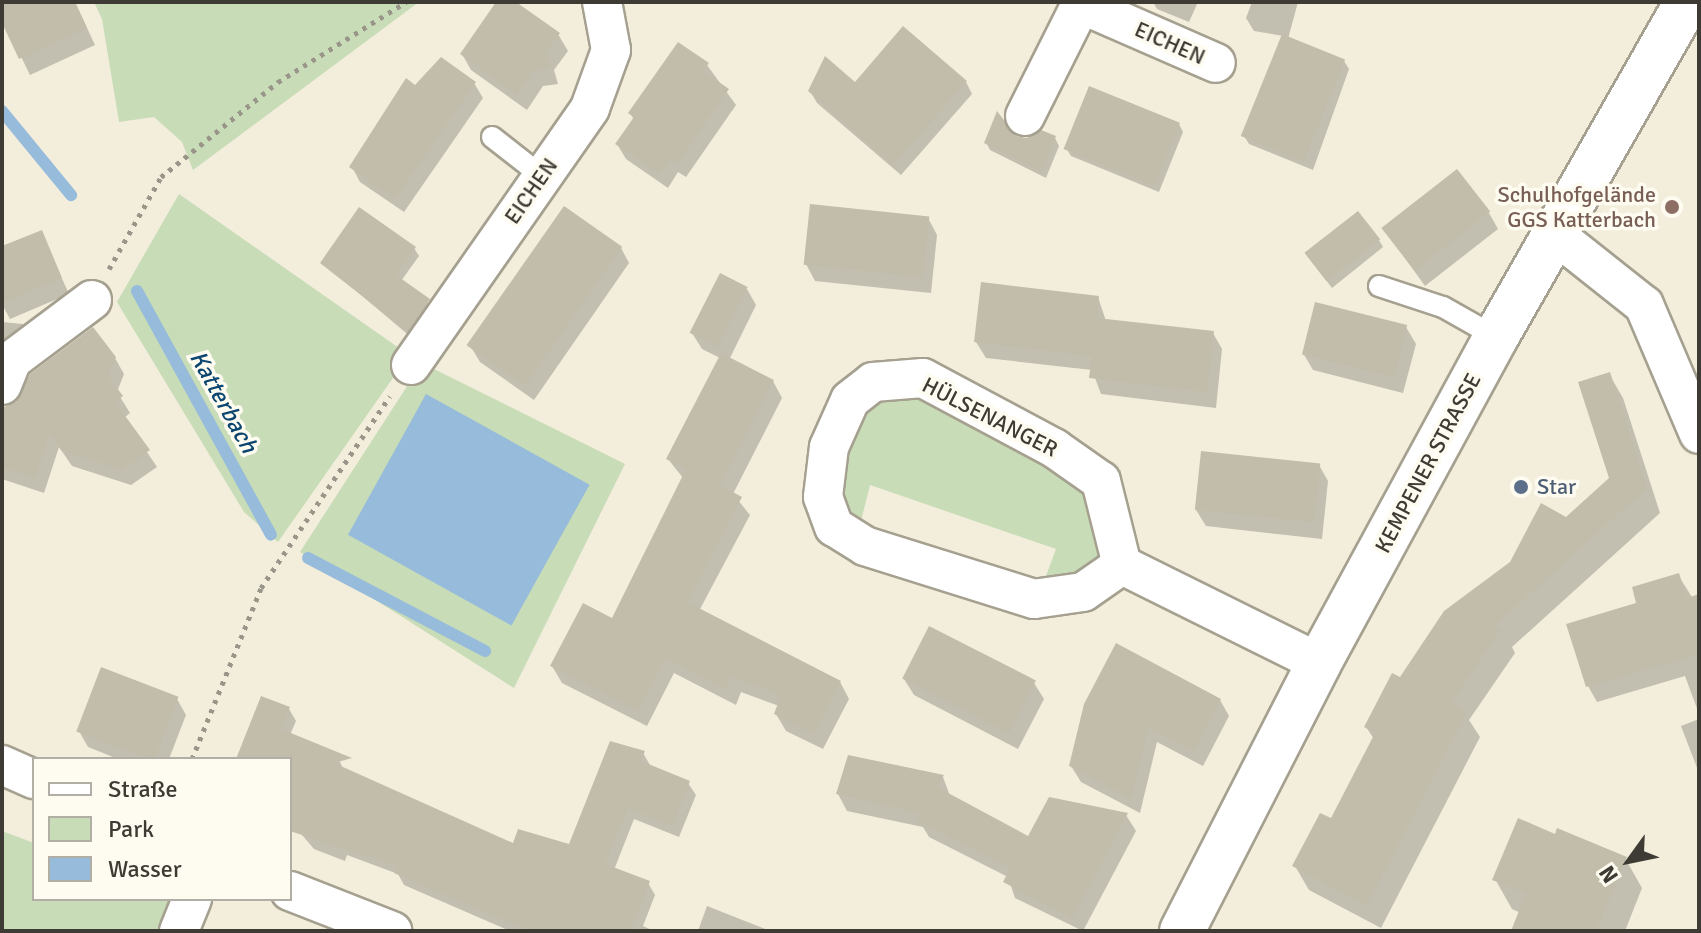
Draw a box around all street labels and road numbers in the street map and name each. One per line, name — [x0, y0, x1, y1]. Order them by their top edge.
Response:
street label: EICHEN — [1131, 16, 1209, 70]
street label: EICHEN — [499, 153, 563, 229]
street label: KEMPENER STRASSE — [1369, 369, 1487, 557]
street label: HÜLSENANGER — [918, 371, 1062, 463]

